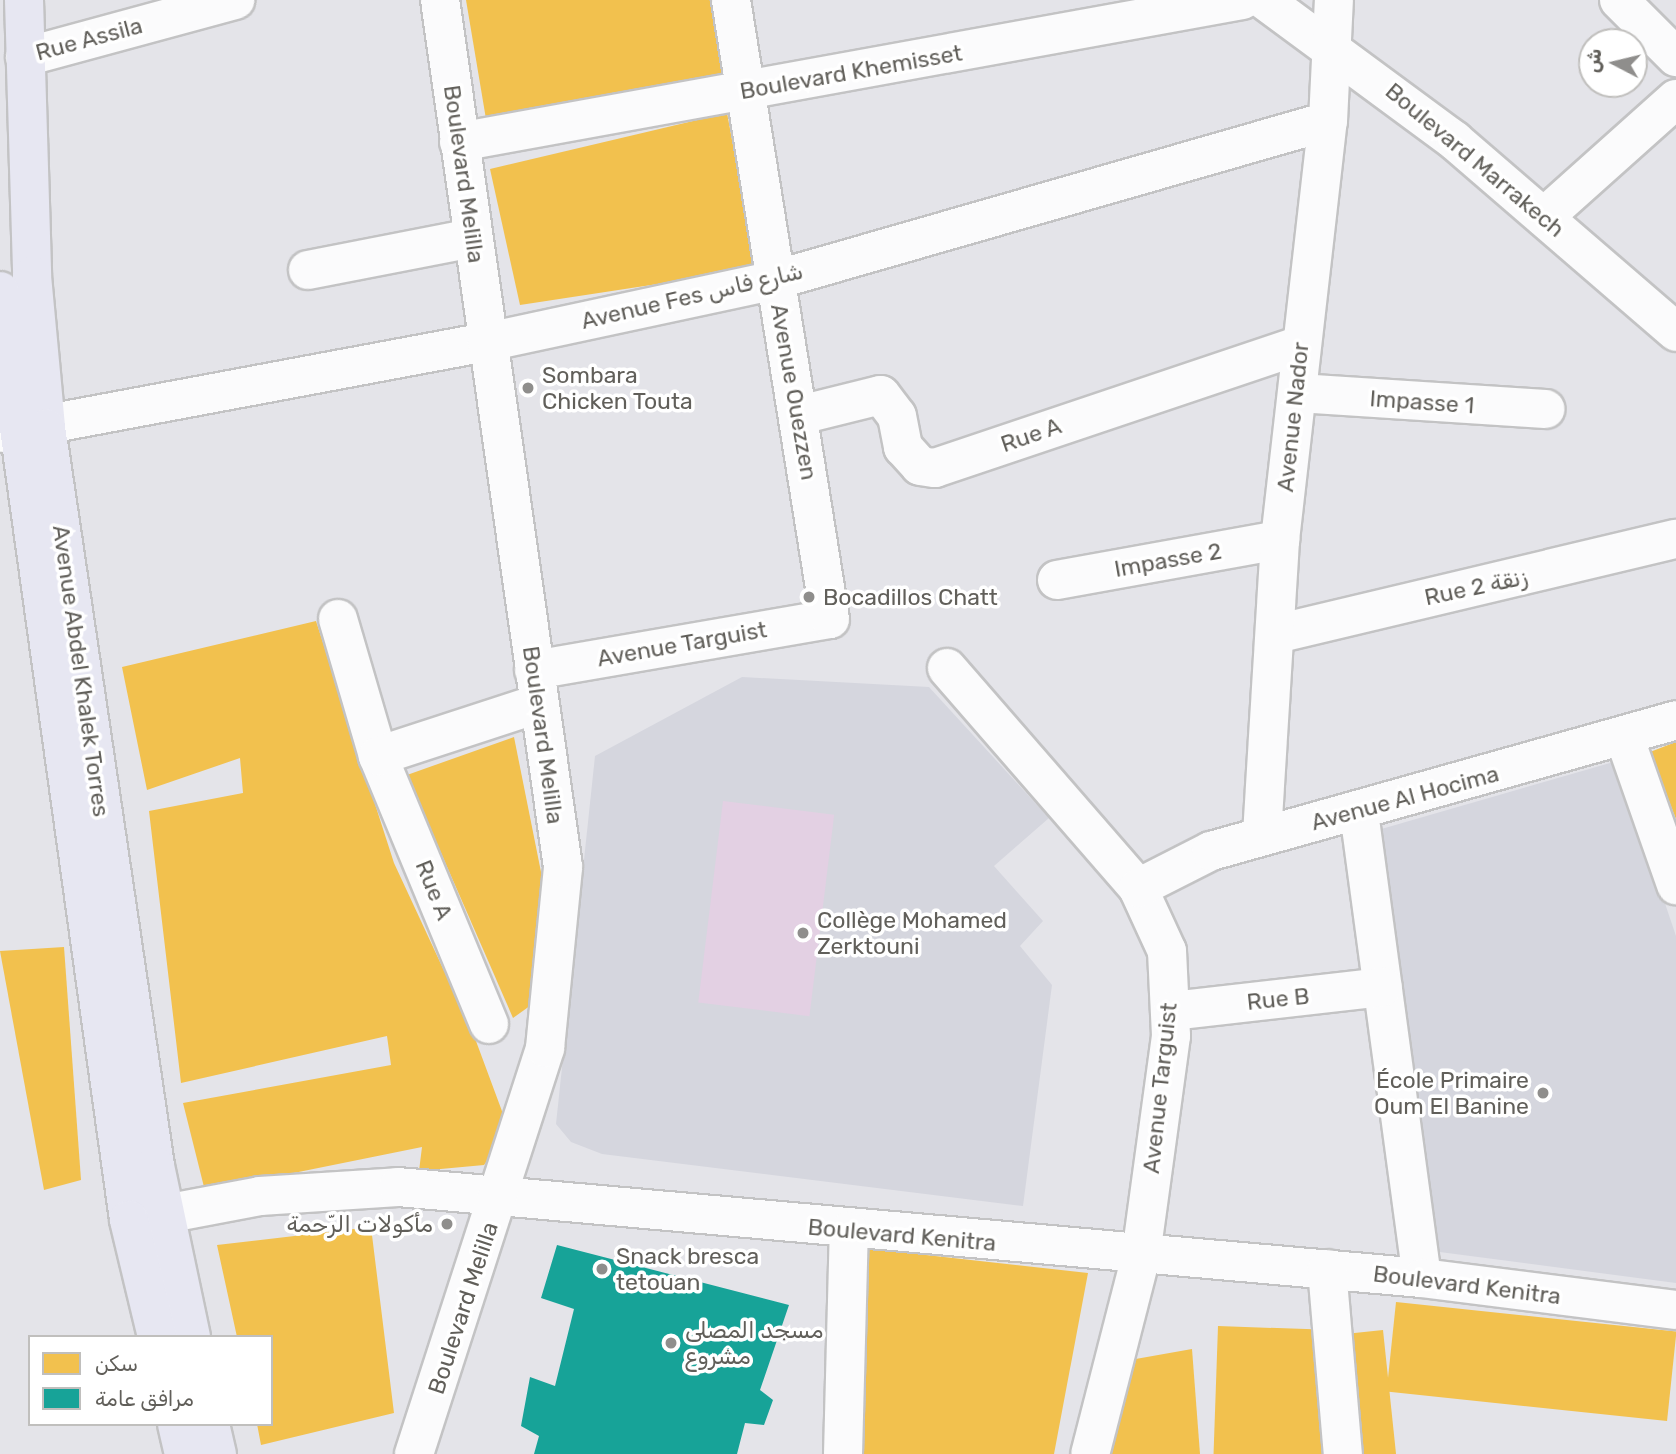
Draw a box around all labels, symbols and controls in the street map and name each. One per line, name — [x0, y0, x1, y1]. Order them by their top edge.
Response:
street label: Rue Assila — [32, 11, 146, 67]
north arrow — [1578, 28, 1648, 98]
street label: Boulevard Khemisset — [738, 39, 964, 105]
text: ش — [1581, 47, 1607, 74]
street label: Boulevard Marrakech — [1380, 77, 1570, 243]
street label: Boulevard Melilla — [438, 83, 490, 265]
street label: Avenue Fes شارع فاس — [578, 257, 806, 335]
street label: Avenue Ouezzen — [765, 302, 823, 482]
street label: Avenue Nador — [1271, 341, 1315, 493]
place label: Sombara Chicken Touta — [542, 361, 693, 415]
marker: Sombara Chicken Touta — [520, 380, 536, 396]
street label: Impasse 1 — [1369, 385, 1475, 419]
street label: Rue A — [997, 412, 1065, 458]
street label: Avenue Abdel Khalek Torres — [47, 523, 115, 819]
street label: Impasse 2 — [1112, 537, 1224, 583]
street label: Rue 2 زنقة — [1422, 563, 1530, 611]
place label: Bocadillos Chatt — [823, 583, 998, 611]
marker: Bocadillos Chatt — [801, 589, 817, 605]
street label: Avenue Targuist — [595, 615, 769, 673]
street label: Boulevard Melilla — [517, 644, 569, 826]
street label: Avenue Al Hocima — [1308, 760, 1502, 836]
street label: Rue A — [409, 856, 459, 924]
place label: Collège Mohamed Zerktouni — [817, 906, 1007, 960]
marker: Collège Mohamed Zerktouni — [795, 925, 811, 941]
street label: Rue B — [1245, 982, 1311, 1016]
street label: Avenue Targuist — [1137, 1001, 1183, 1175]
place label: École Primaire Oum El Banine — [1374, 1066, 1529, 1120]
marker: École Primaire Oum El Banine — [1535, 1085, 1551, 1101]
place label: مأكولات الرّحمة — [286, 1210, 433, 1238]
street label: Boulevard Kenitra — [807, 1213, 997, 1257]
marker: مأكولات الرّحمة — [439, 1216, 455, 1232]
street label: Boulevard Melilla — [422, 1218, 504, 1398]
place label: Snack bresca tetouan — [616, 1242, 759, 1296]
street label: Boulevard Kenitra — [1372, 1260, 1562, 1310]
marker: Snack bresca tetouan — [594, 1261, 610, 1277]
place label: مسجد المصلى مشروع — [685, 1316, 824, 1370]
legend — [28, 1335, 273, 1426]
marker: مسجد المصلى مشروع — [663, 1335, 679, 1351]
text: سكن — [95, 1351, 138, 1376]
text: مرافق عامة — [95, 1386, 194, 1411]

